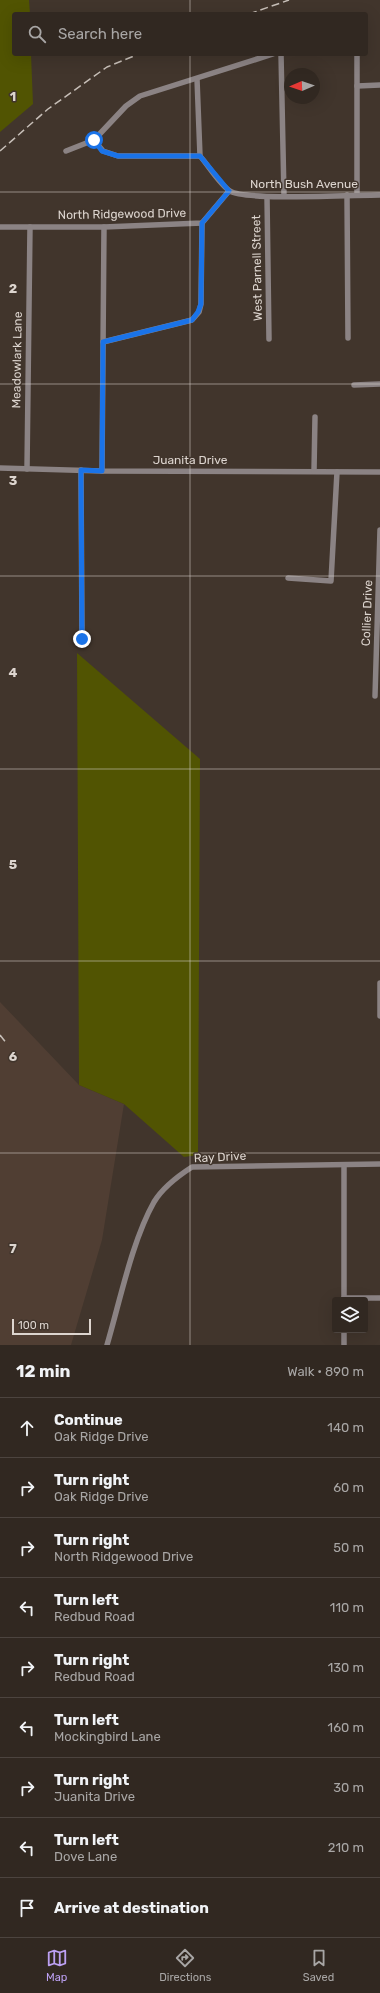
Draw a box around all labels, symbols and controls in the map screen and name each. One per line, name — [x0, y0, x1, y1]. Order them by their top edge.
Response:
search box — [12, 12, 368, 56]
icon: search — [26, 23, 48, 45]
text: Search here — [58, 25, 142, 43]
north arrow — [284, 68, 320, 104]
text: 1 — [10, 89, 16, 104]
route start — [85, 131, 103, 149]
street label: North Bush Avenue — [250, 177, 358, 191]
street label: North Ridgewood Drive — [58, 206, 187, 222]
street label: West Parnell Street — [249, 215, 265, 321]
text: 2 — [9, 281, 17, 296]
street label: Meadowlark Lane — [9, 311, 25, 409]
street label: Juanita Drive — [153, 453, 228, 467]
text: 3 — [9, 473, 18, 488]
street label: Collier Drive — [359, 579, 375, 646]
route end — [73, 630, 91, 648]
text: 4 — [9, 665, 18, 680]
text: 5 — [9, 857, 17, 872]
text: 6 — [9, 1049, 18, 1064]
street label: Ray Drive — [193, 1149, 247, 1165]
text: 7 — [9, 1241, 17, 1256]
map controls — [332, 1297, 368, 1333]
button: layers — [332, 1297, 368, 1333]
scale bar — [12, 1317, 91, 1336]
text: 100 m — [18, 1319, 49, 1332]
text: 12 min — [16, 1361, 71, 1381]
text: Walk · 890 m — [287, 1364, 364, 1379]
text: Continue — [54, 1411, 123, 1429]
icon: ahead — [16, 1417, 38, 1439]
text: 140 m — [327, 1420, 364, 1435]
text: Oak Ridge Drive — [54, 1429, 149, 1444]
text: Turn right — [54, 1471, 129, 1489]
icon: right — [16, 1477, 38, 1499]
text: 60 m — [333, 1480, 364, 1495]
text: Oak Ridge Drive — [54, 1489, 149, 1504]
text: Turn right — [54, 1531, 129, 1549]
icon: right — [16, 1537, 38, 1559]
text: 50 m — [333, 1540, 364, 1555]
text: North Ridgewood Drive — [54, 1549, 193, 1564]
text: Turn left — [54, 1591, 119, 1609]
icon: left — [16, 1597, 38, 1619]
text: 110 m — [330, 1600, 364, 1615]
text: Redbud Road — [54, 1609, 135, 1624]
text: Turn right — [54, 1651, 129, 1669]
icon: right — [16, 1657, 38, 1679]
text: 130 m — [328, 1660, 364, 1675]
text: Redbud Road — [54, 1669, 135, 1684]
text: Turn left — [54, 1711, 119, 1729]
icon: left — [16, 1717, 38, 1739]
text: 160 m — [328, 1720, 364, 1735]
text: Mockingbird Lane — [54, 1729, 161, 1744]
text: Turn right — [54, 1771, 129, 1789]
icon: right — [16, 1777, 38, 1799]
text: 30 m — [333, 1780, 364, 1795]
text: Juanita Drive — [54, 1789, 135, 1804]
text: Turn left — [54, 1831, 119, 1849]
icon: left — [16, 1837, 38, 1859]
text: 210 m — [328, 1840, 364, 1855]
text: Dove Lane — [54, 1849, 117, 1864]
icon: arrive — [16, 1897, 38, 1919]
text: Arrive at destination — [54, 1899, 209, 1917]
tab: Map — [46, 1947, 68, 1984]
tab: Directions — [159, 1947, 211, 1984]
tab: Saved — [303, 1947, 334, 1984]

